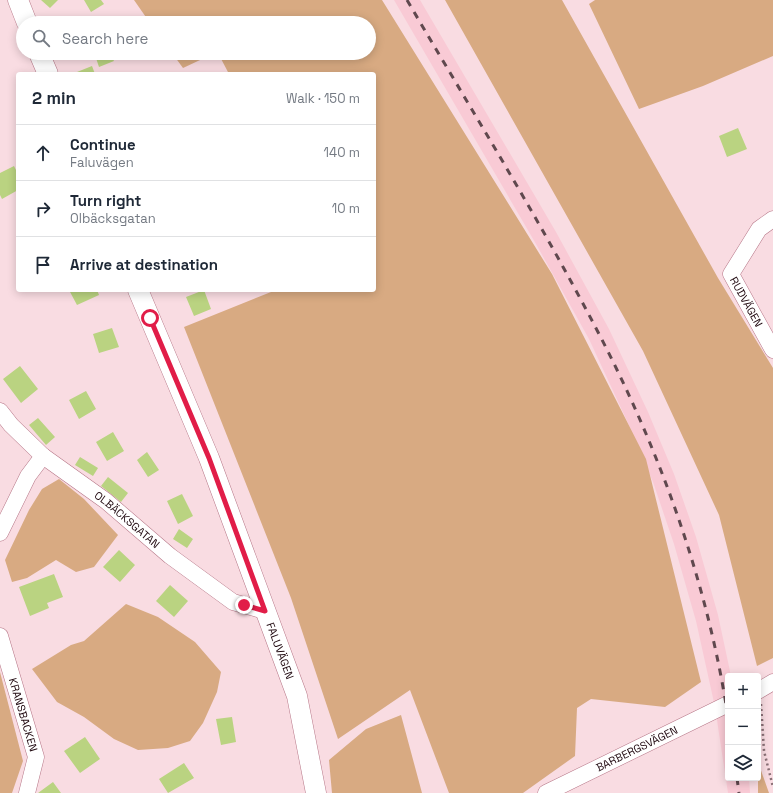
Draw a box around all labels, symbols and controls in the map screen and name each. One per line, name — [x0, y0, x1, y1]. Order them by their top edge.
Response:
search box — [16, 16, 376, 60]
icon: search — [30, 27, 52, 49]
text: Search here — [62, 29, 148, 48]
text: 2 min — [32, 87, 76, 109]
text: Walk · 150 m — [286, 90, 360, 107]
text: Continue — [70, 135, 136, 154]
icon: ahead — [32, 142, 54, 164]
text: 140 m — [324, 144, 360, 161]
text: Faluvägen — [70, 154, 134, 171]
text: Turn right — [70, 191, 141, 210]
icon: right — [32, 198, 54, 220]
text: 10 m — [332, 200, 360, 217]
text: Olbäcksgatan — [70, 210, 156, 227]
icon: arrive — [32, 254, 54, 276]
text: Arrive at destination — [70, 255, 218, 274]
street label: RUDVÄGEN — [727, 274, 766, 329]
route start — [141, 309, 159, 327]
street label: OLBÄCKSGATAN — [92, 488, 163, 551]
route end — [235, 596, 253, 614]
street label: FALUVÄGEN — [263, 621, 297, 681]
map controls — [725, 673, 761, 781]
button: + — [725, 673, 761, 709]
street label: KRANSBACKEN — [6, 676, 41, 753]
button: − — [725, 709, 761, 745]
street label: BARBERGSVÄGEN — [594, 723, 680, 775]
button: layers — [725, 745, 761, 781]

